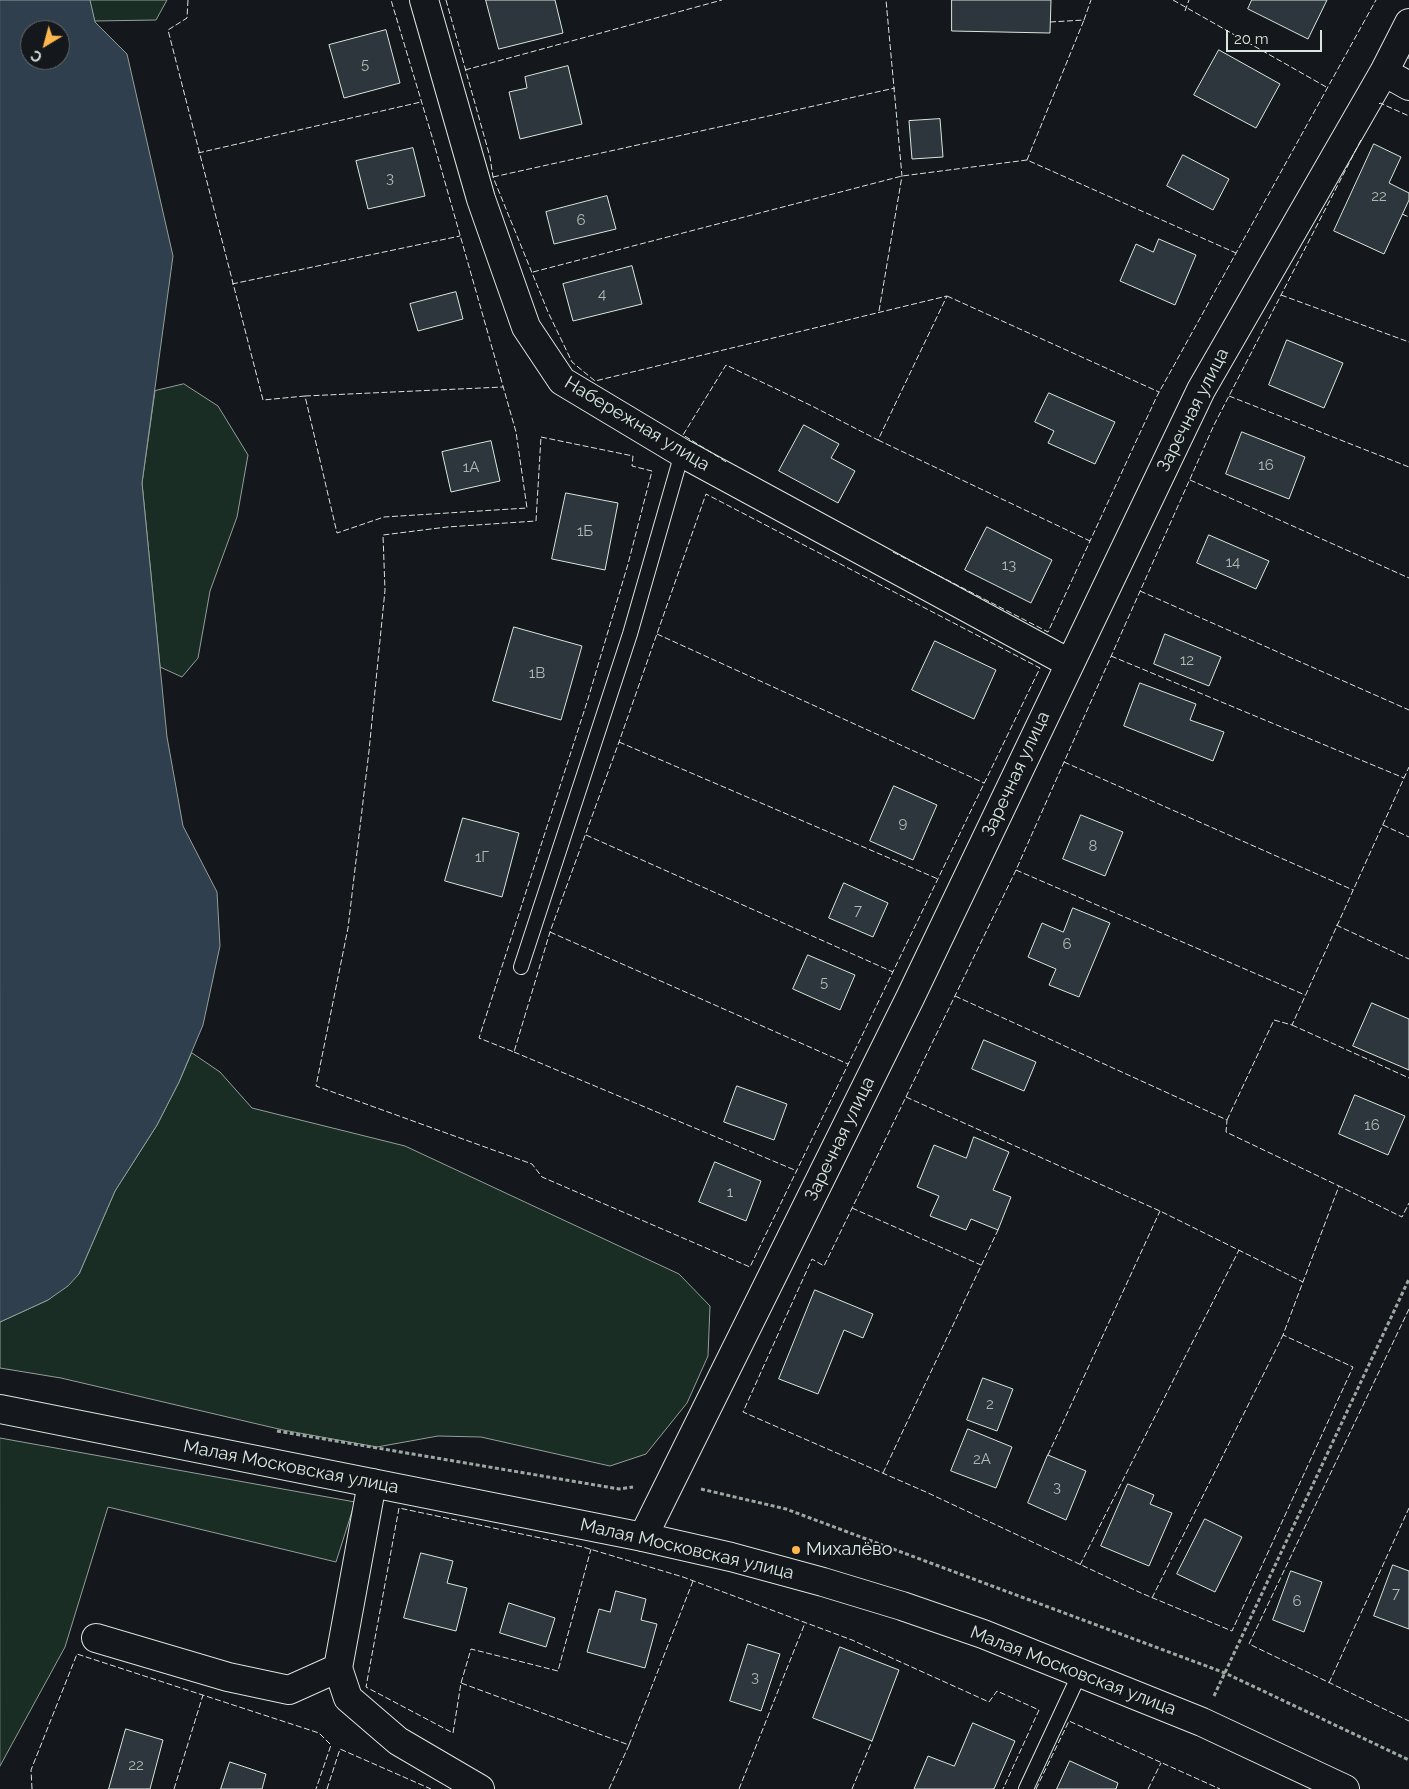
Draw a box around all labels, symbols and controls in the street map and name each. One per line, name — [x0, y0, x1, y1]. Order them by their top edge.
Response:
north arrow — [20, 20, 70, 70]
scale bar — [1229, 20, 1325, 52]
text: 20 m — [1234, 30, 1269, 48]
text: С — [28, 47, 45, 65]
house number: 5 — [361, 55, 369, 73]
house number: 3 — [386, 169, 394, 187]
house number: 22 — [1371, 187, 1387, 205]
house number: 6 — [576, 211, 586, 229]
house number: 4 — [598, 285, 606, 303]
street label: Заречная улица — [1153, 345, 1233, 475]
street label: Набережная улица — [560, 372, 714, 476]
house number: 16 — [1258, 456, 1274, 474]
house number: 1А — [463, 458, 479, 476]
house number: 1Б — [577, 522, 593, 540]
house number: 14 — [1226, 553, 1240, 571]
house number: 13 — [1002, 556, 1016, 574]
house number: 12 — [1180, 651, 1194, 669]
house number: 1В — [529, 664, 545, 682]
street label: Заречная улица — [978, 708, 1054, 840]
house number: 9 — [899, 814, 907, 832]
house number: 8 — [1089, 837, 1097, 855]
house number: 1Г — [475, 848, 489, 866]
house number: 7 — [854, 901, 862, 919]
house number: 6 — [1062, 935, 1072, 953]
house number: 5 — [820, 973, 828, 991]
street label: Заречная улица — [801, 1073, 879, 1205]
house number: 16 — [1364, 1116, 1380, 1134]
house number: 1 — [727, 1183, 733, 1201]
house number: 2 — [986, 1395, 994, 1413]
street label: Малая Московская улица — [182, 1436, 400, 1498]
house number: 2А — [973, 1450, 991, 1468]
house number: 3 — [1053, 1478, 1061, 1496]
street label: Малая Московская улица — [578, 1514, 796, 1584]
place label: Михалёво — [806, 1539, 892, 1561]
marker: Михалёво — [790, 1544, 802, 1556]
house number: 7 — [1392, 1584, 1400, 1602]
house number: 6 — [1292, 1592, 1302, 1610]
street label: Малая Московская улица — [967, 1622, 1179, 1720]
house number: 3 — [751, 1668, 759, 1686]
house number: 22 — [128, 1756, 144, 1774]

